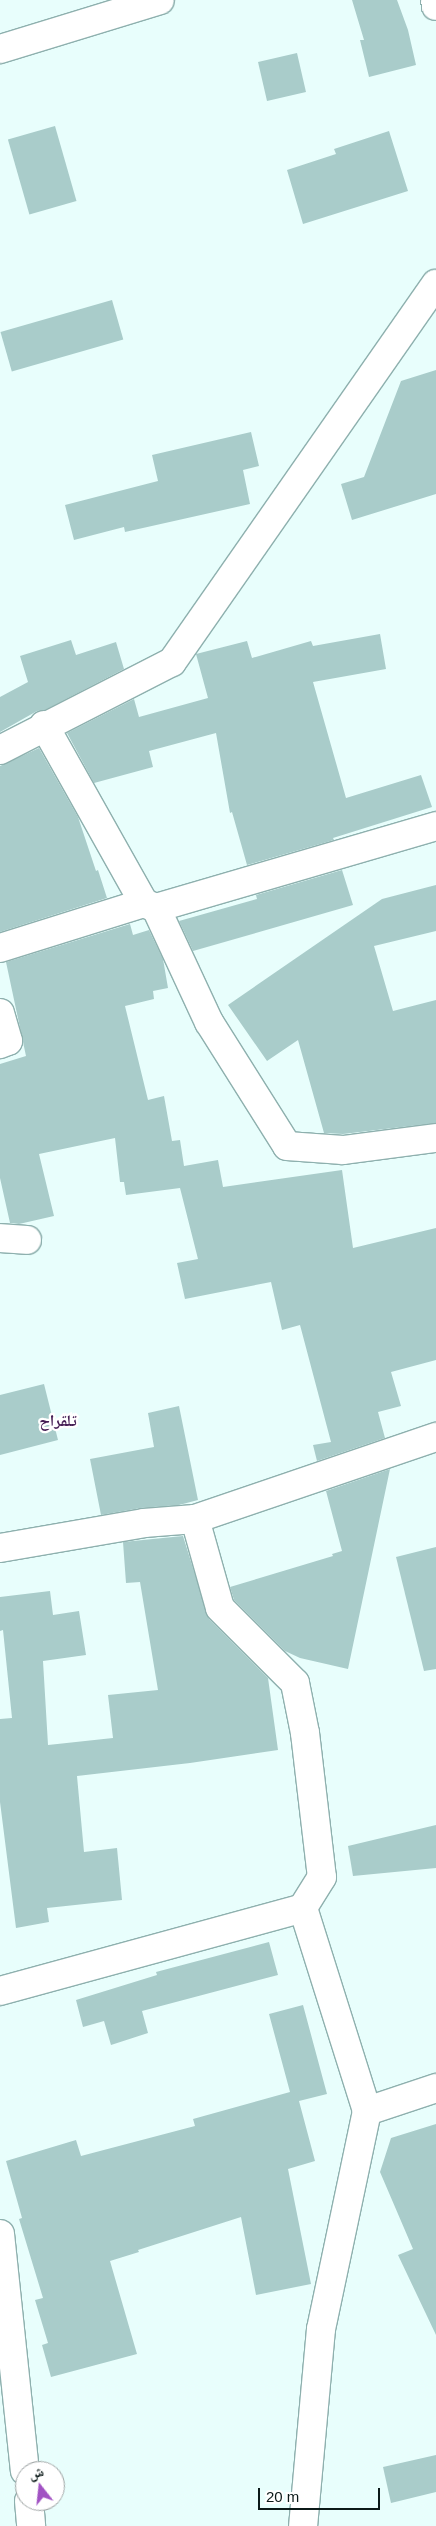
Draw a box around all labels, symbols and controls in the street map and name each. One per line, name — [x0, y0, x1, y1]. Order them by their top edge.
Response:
district label: تلقراح — [39, 1411, 77, 1431]
north arrow — [15, 2461, 65, 2511]
text: ش — [27, 2463, 45, 2482]
scale bar — [261, 2478, 384, 2510]
text: 20 m — [266, 2488, 299, 2505]

